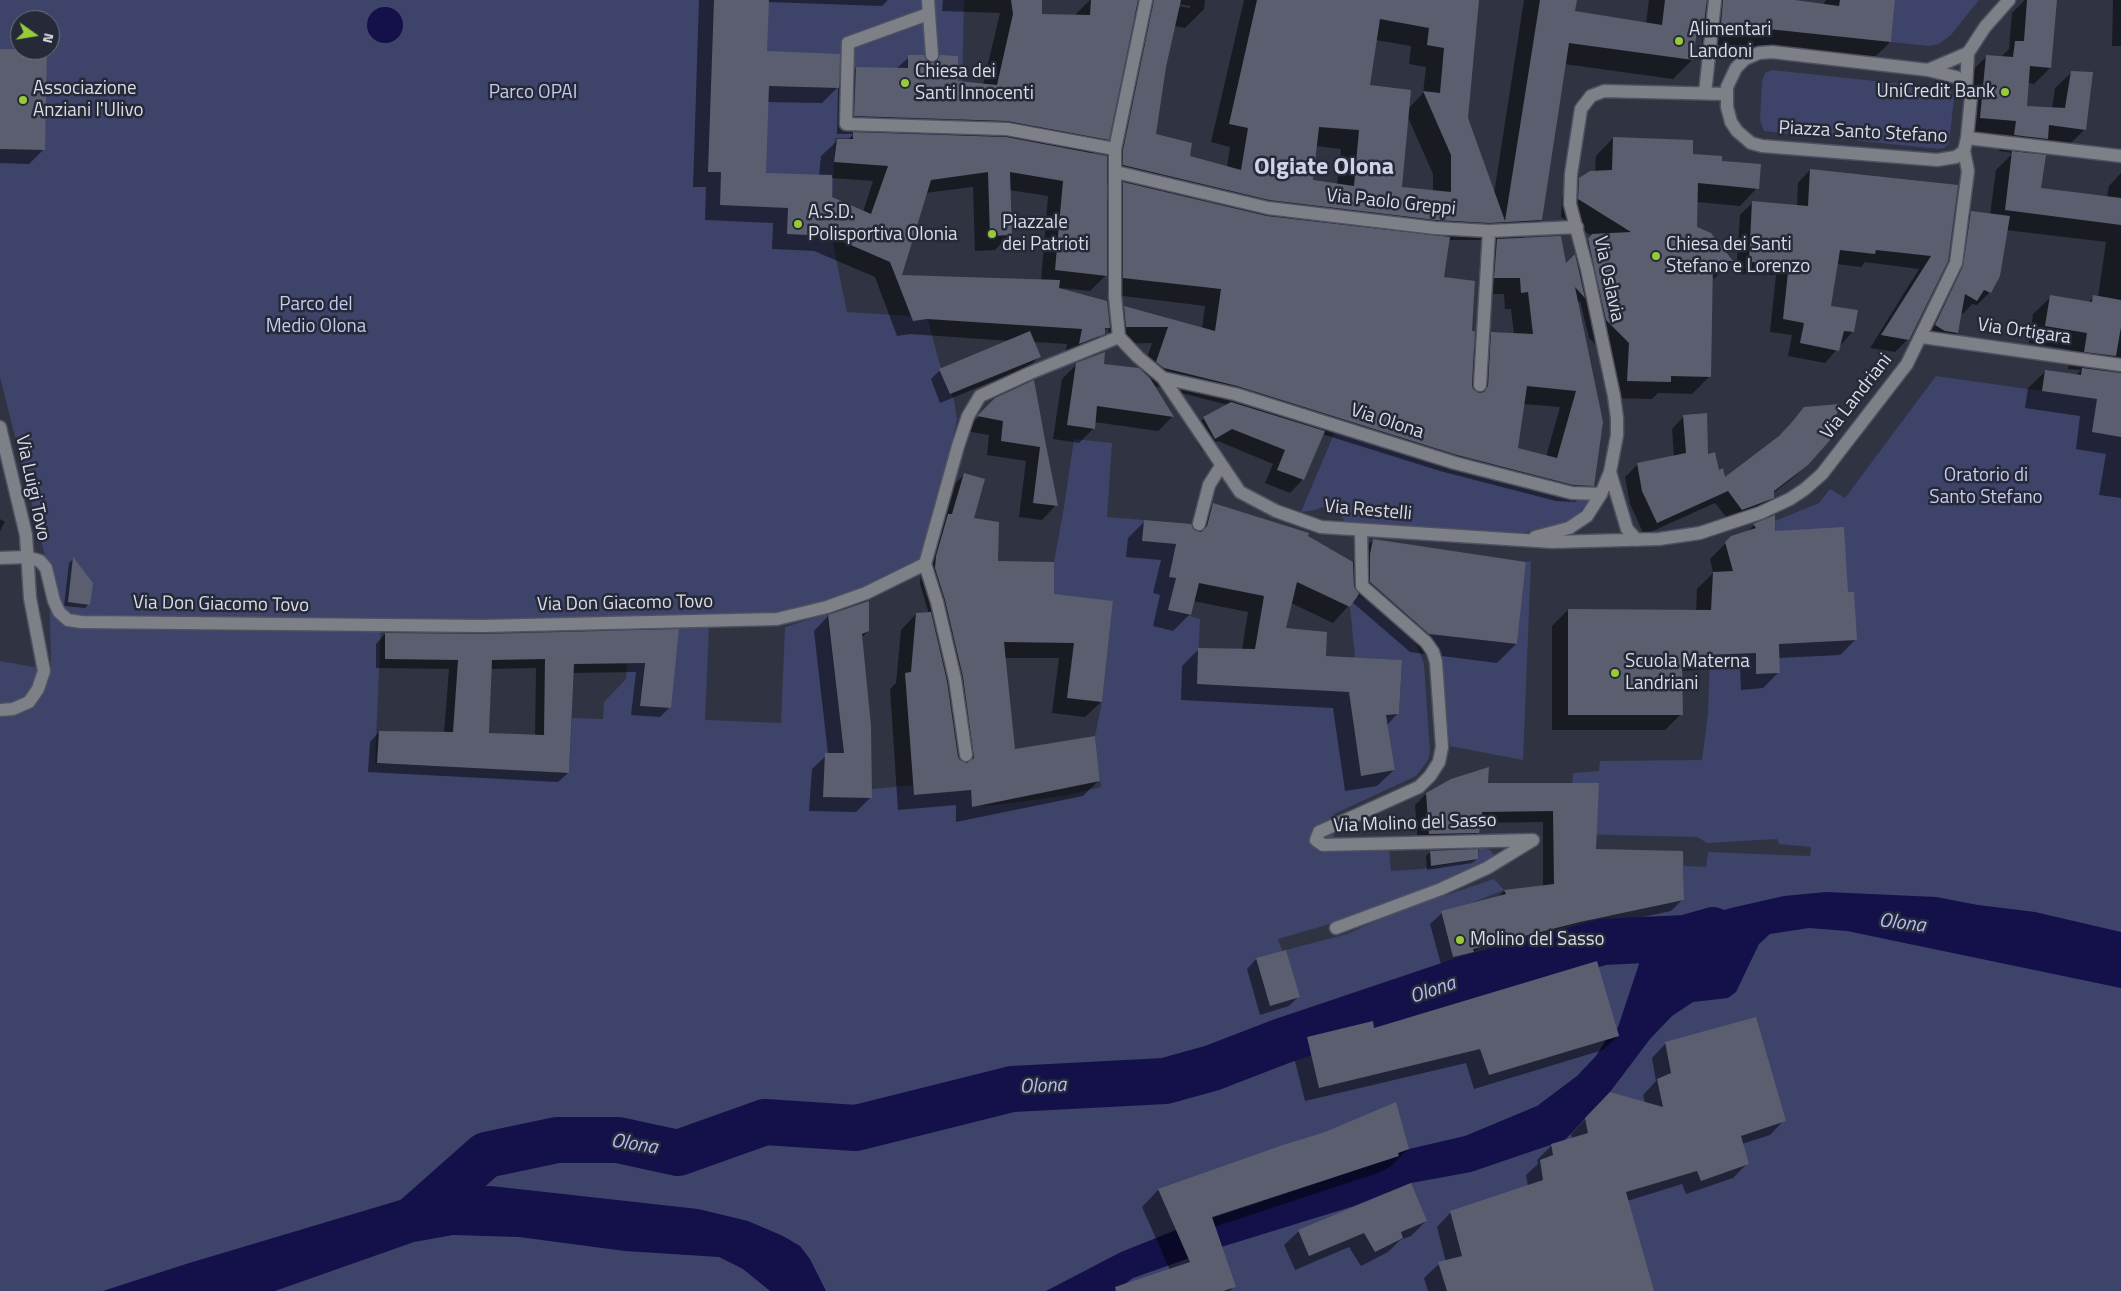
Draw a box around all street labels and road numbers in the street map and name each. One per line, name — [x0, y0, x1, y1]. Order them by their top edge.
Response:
street label: Piazza Santo Stefano — [1778, 117, 1948, 149]
street label: Via Paolo Greppi — [1325, 185, 1457, 221]
street label: Via Oslavia — [1588, 234, 1628, 324]
street label: Via Ortigara — [1976, 314, 2072, 350]
street label: Via Landriani — [1816, 350, 1898, 444]
street label: Via Olona — [1348, 399, 1426, 445]
street label: Via Luigi Tovo — [10, 433, 54, 543]
street label: Via Restelli — [1323, 496, 1413, 526]
street label: Via Don Giacomo Tovo — [537, 591, 713, 617]
street label: Via Don Giacomo Tovo — [133, 592, 309, 618]
street label: Via Molino del Sasso — [1333, 810, 1497, 838]

